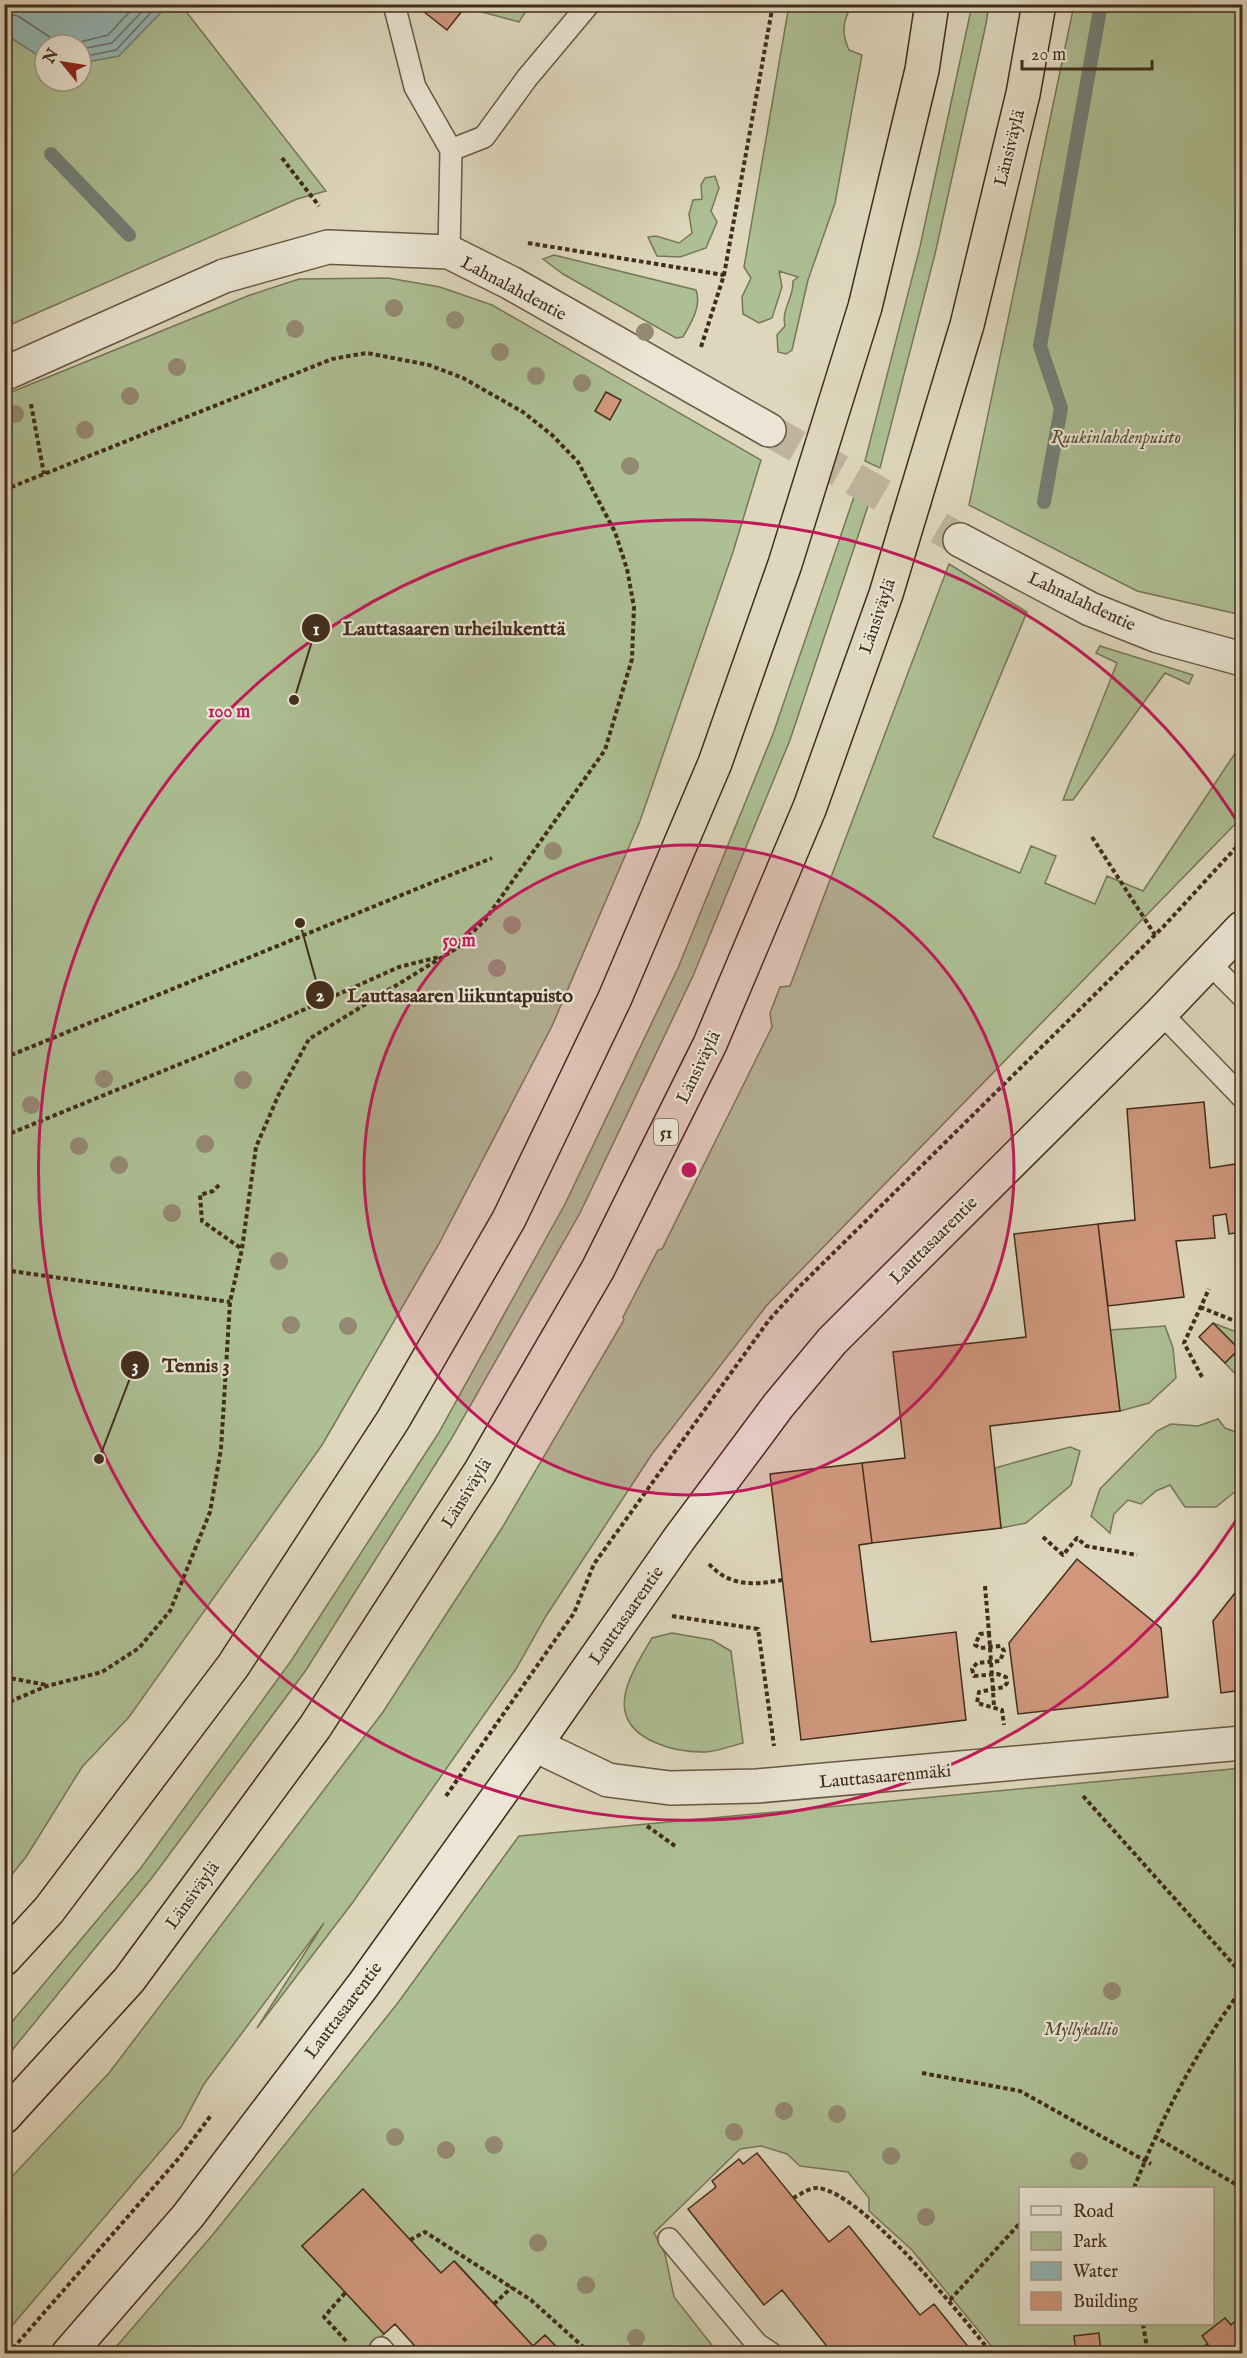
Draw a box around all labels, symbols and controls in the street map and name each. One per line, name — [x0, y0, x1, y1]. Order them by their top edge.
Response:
north arrow — [33, 33, 93, 93]
scale bar — [1022, 33, 1152, 71]
text: 20 m — [1031, 44, 1066, 67]
text: N — [39, 45, 64, 68]
street label: Länsiväylä — [990, 107, 1031, 189]
street label: Lahnalahdentie — [457, 252, 570, 327]
park label: Ruukinlahdenpuisto — [1051, 427, 1181, 450]
street label: Lahnalahdentie — [1024, 567, 1139, 637]
street label: Länsiväylä — [855, 576, 902, 657]
callout: Lauttasaaren urheilukenttä — [301, 609, 577, 647]
text: Lauttasaaren urheilukenttä — [343, 617, 566, 642]
text: 1 — [313, 619, 320, 642]
text: 100 m — [208, 701, 250, 724]
text: 50 m — [442, 930, 476, 953]
callout: Lauttasaaren liikuntapuisto — [305, 976, 585, 1014]
text: Lauttasaaren liikuntapuisto — [347, 984, 573, 1009]
text: 2 — [316, 985, 325, 1008]
street label: Länsiväylä — [672, 1027, 727, 1108]
road number: 51 — [654, 1119, 678, 1145]
centre of rings — [679, 1160, 699, 1180]
street label: Lauttasaarentie — [885, 1192, 983, 1290]
callout: Tennis 3 — [120, 1346, 242, 1384]
text: Tennis 3 — [161, 1354, 230, 1379]
text: 3 — [132, 1356, 138, 1379]
street label: Länsiväylä — [437, 1454, 498, 1533]
street label: Lauttasaarentie — [585, 1562, 670, 1670]
street label: Lauttasaarenmäki — [818, 1760, 952, 1795]
street label: Länsiväylä — [161, 1857, 226, 1934]
street label: Lauttasaarentie — [300, 1958, 388, 2064]
park label: Myllykallio — [1044, 2019, 1118, 2042]
legend — [1019, 2187, 1214, 2325]
text: Road — [1073, 2201, 1114, 2224]
text: Park — [1073, 2231, 1108, 2254]
text: Water — [1073, 2261, 1118, 2284]
text: Building — [1073, 2291, 1138, 2314]

